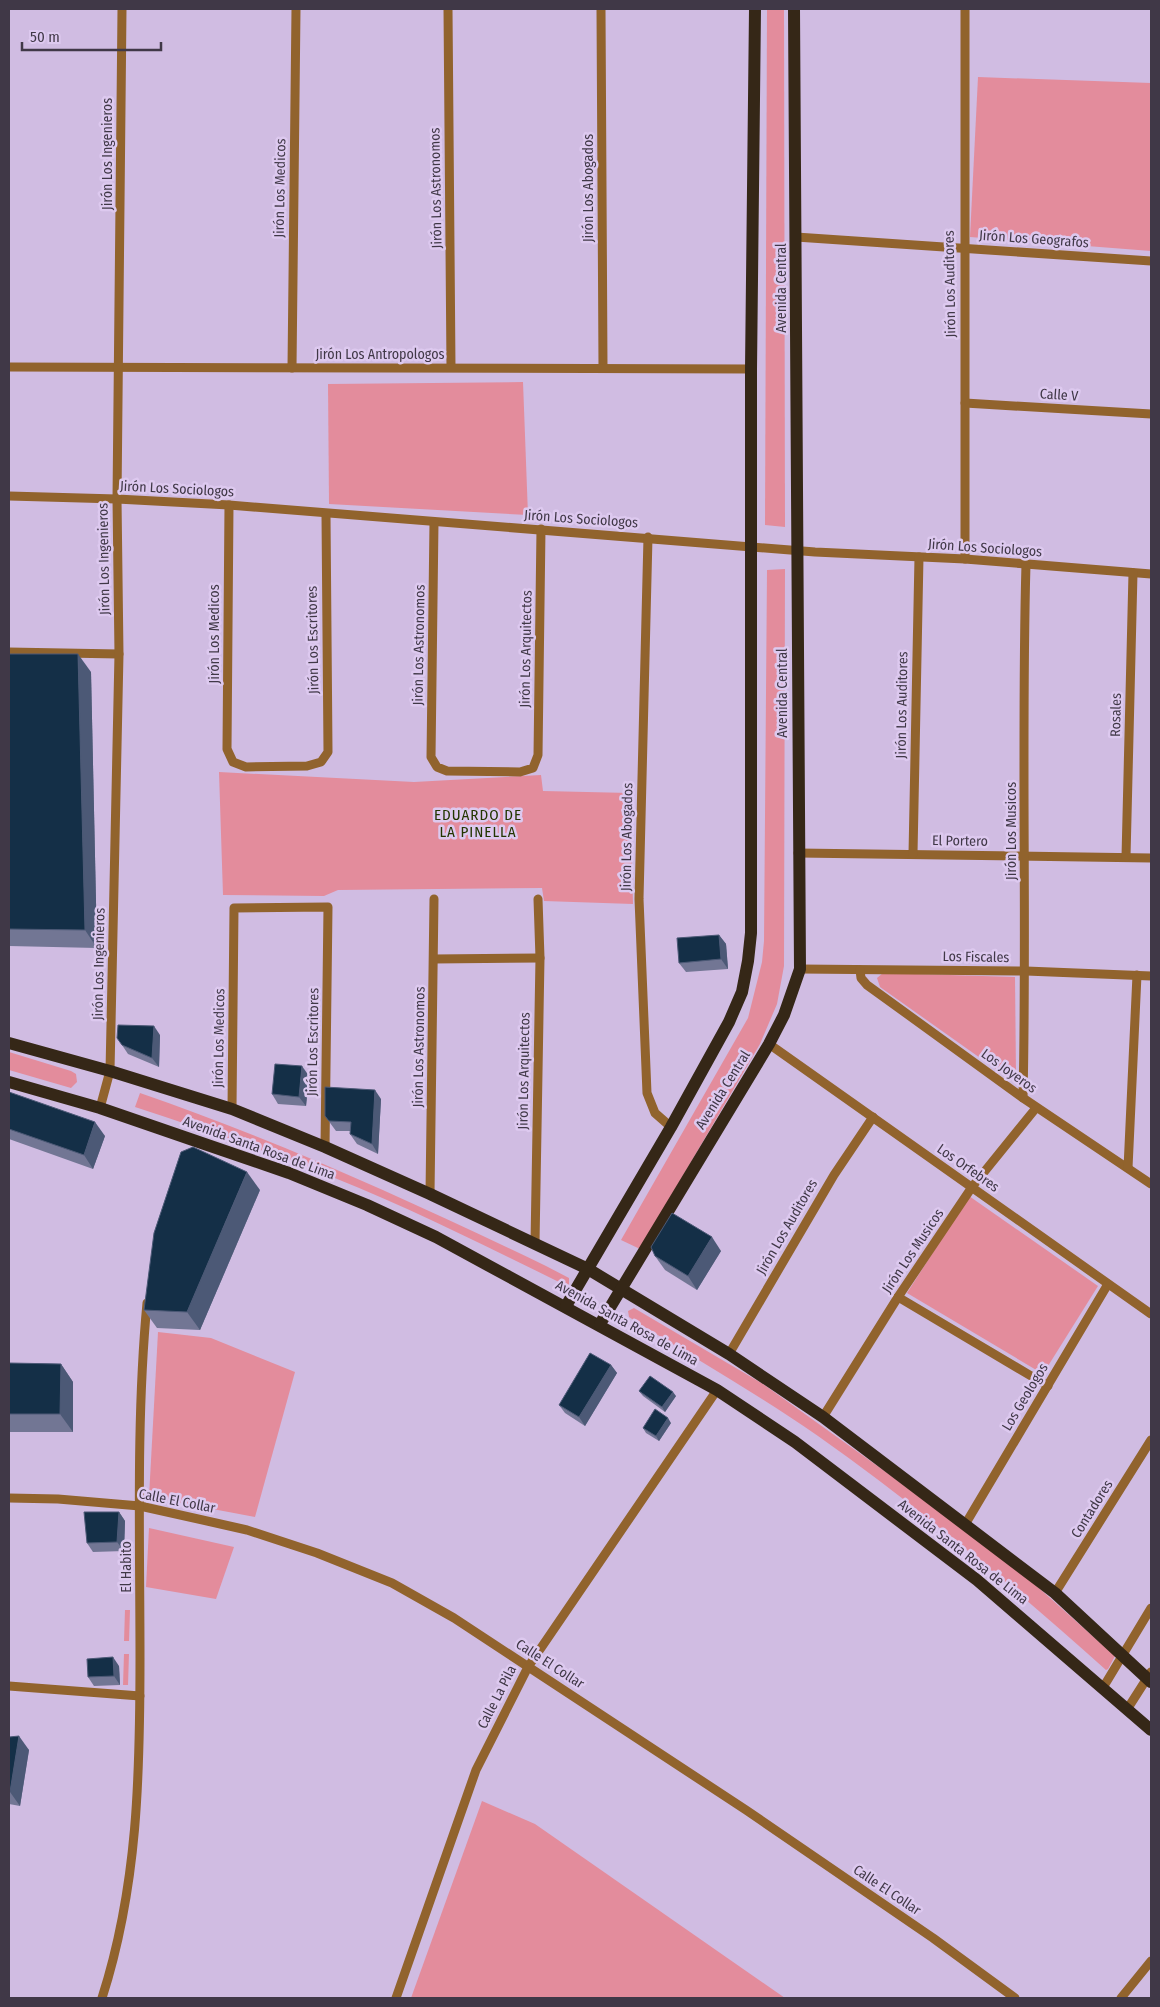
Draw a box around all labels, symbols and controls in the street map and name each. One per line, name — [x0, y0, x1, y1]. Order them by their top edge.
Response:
scale bar — [22, 20, 161, 52]
text: 50 m — [30, 28, 60, 46]
street label: Jirón Los Ingenieros — [99, 98, 116, 210]
street label: Jirón Los Astronomos — [426, 127, 446, 249]
street label: Jirón Los Abogados — [580, 134, 597, 242]
street label: Jirón Los Medicos — [271, 138, 289, 238]
street label: Jirón Los Geografos — [978, 227, 1090, 251]
street label: Jirón Los Auditores — [941, 230, 959, 338]
street label: Avenida Central — [773, 243, 790, 333]
street label: Jirón Los Antropologos — [315, 346, 445, 363]
street label: Calle V — [1039, 385, 1080, 405]
street label: Jirón Los Sociologos — [119, 478, 235, 500]
street label: Jirón Los Ingenieros — [95, 503, 113, 615]
street label: Jirón Los Sociologos — [523, 507, 639, 531]
street label: Jirón Los Sociologos — [927, 536, 1043, 560]
street label: Jirón Los Medicos — [206, 584, 223, 684]
street label: Jirón Los Astronomos — [409, 584, 429, 706]
street label: Jirón Los Escritores — [304, 586, 322, 694]
street label: Jirón Los Arquitectos — [516, 590, 536, 708]
street label: Avenida Central — [774, 648, 791, 738]
street label: Jirón Los Auditores — [893, 651, 911, 759]
street label: Rosales — [1107, 693, 1125, 737]
street label: Jirón Los Musicos — [1003, 782, 1020, 880]
street label: Jirón Los Abogados — [618, 783, 636, 891]
district label: EDUARDO DE LA PINELLA — [434, 806, 522, 841]
street label: El Portero — [932, 832, 988, 850]
street label: Jirón Los Ingenieros — [90, 908, 108, 1020]
street label: Los Fiscales — [942, 948, 1010, 966]
street label: Jirón Los Astronomos — [409, 986, 429, 1108]
street label: Jirón Los Medicos — [210, 988, 228, 1088]
street label: Jirón Los Escritores — [304, 988, 322, 1096]
street label: Jirón Los Arquitectos — [514, 1012, 534, 1130]
street label: Los Joyeros — [978, 1045, 1040, 1097]
street label: Avenida Central — [692, 1047, 754, 1132]
street label: Avenida Santa Rosa de Lima — [181, 1113, 338, 1184]
street label: Los Orfebres — [934, 1140, 1002, 1196]
street label: Jirón Los Auditores — [753, 1176, 821, 1278]
street label: Jirón Los Musicos — [878, 1206, 948, 1296]
street label: Avenida Santa Rosa de Lima — [553, 1277, 702, 1369]
street label: Los Geologos — [998, 1360, 1052, 1434]
street label: Contadores — [1068, 1477, 1116, 1541]
street label: Calle El Collar — [137, 1485, 217, 1517]
street label: Avenida Santa Rosa de Lima — [894, 1496, 1032, 1608]
street label: El Habito — [118, 1541, 135, 1593]
street label: Calle El Collar — [513, 1636, 587, 1692]
street label: Calle La Pila — [474, 1662, 520, 1732]
street label: Calle El Collar — [850, 1861, 924, 1919]

